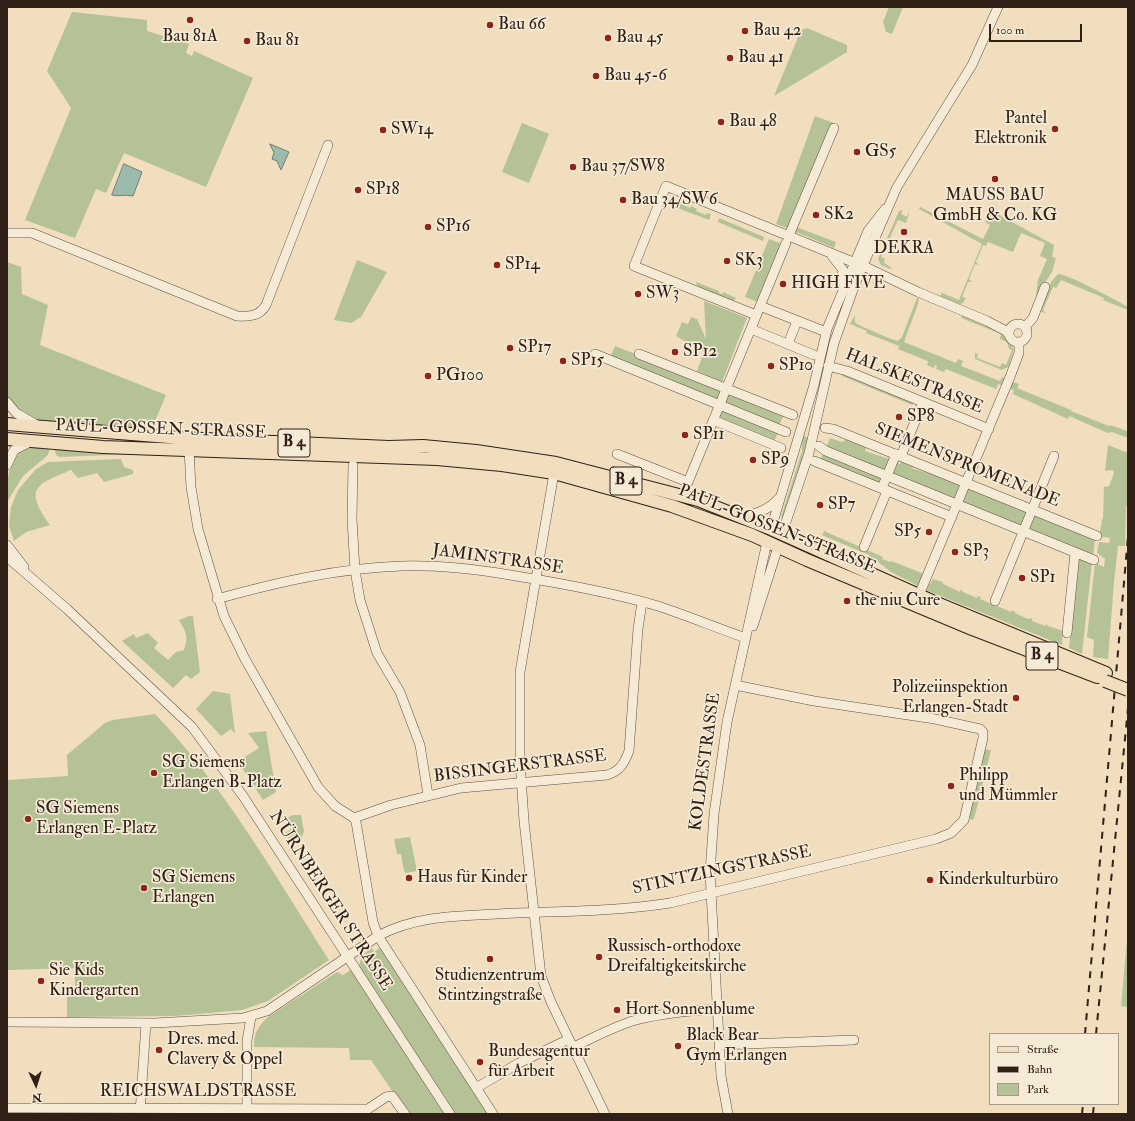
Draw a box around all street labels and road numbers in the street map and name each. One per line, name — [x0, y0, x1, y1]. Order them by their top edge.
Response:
street label: HALSKESTRASSE — [842, 345, 986, 419]
street label: PAUL-GOSSEN-STRASSE — [55, 416, 267, 444]
street label: SIEMENSPROMENADE — [872, 420, 1062, 512]
road number: B 4 — [278, 429, 310, 457]
road number: B 4 — [610, 467, 642, 495]
street label: PAUL-GOSSEN-STRASSE — [675, 481, 879, 579]
street label: JAMINSTRASSE — [431, 541, 565, 579]
road number: B 4 — [1026, 642, 1058, 670]
street label: KOLDESTRASSE — [686, 692, 726, 832]
street label: BISSINGERSTRASSE — [433, 746, 607, 788]
street label: NÜRNBERGER STRASSE — [264, 807, 396, 995]
street label: STINTZINGSTRASSE — [631, 842, 813, 900]
street label: REICHSWALDSTRASSE — [100, 1082, 296, 1102]

